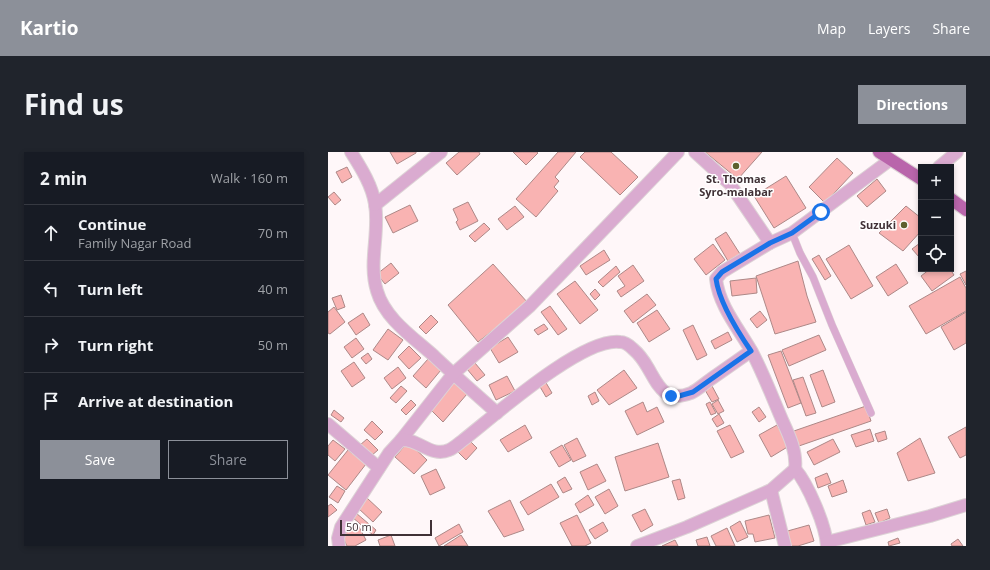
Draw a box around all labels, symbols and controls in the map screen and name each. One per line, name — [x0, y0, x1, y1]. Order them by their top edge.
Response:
text: Kartio — [20, 15, 79, 41]
text: Map — [817, 19, 846, 38]
text: Layers — [868, 19, 910, 38]
text: Share — [932, 19, 970, 38]
text: Find us — [24, 85, 124, 123]
button: Directions — [858, 85, 966, 124]
marker: St. Thomas Syro-malabar — [731, 161, 741, 171]
map controls — [918, 164, 954, 272]
button: + — [918, 164, 954, 200]
text: 2 min — [40, 167, 87, 190]
text: Walk · 160 m — [211, 169, 288, 187]
place label: St. Thomas Syro-malabar — [699, 171, 773, 199]
button: − — [918, 200, 954, 236]
route start — [812, 203, 830, 221]
text: Continue — [78, 214, 146, 234]
place label: Suzuki — [860, 217, 896, 232]
marker: Suzuki — [899, 220, 909, 230]
icon: ahead — [40, 222, 62, 244]
text: 70 m — [258, 224, 288, 242]
text: Family Nagar Road — [78, 234, 191, 252]
button: locate — [918, 236, 954, 272]
icon: left — [40, 278, 62, 300]
text: Turn left — [78, 279, 143, 299]
text: 40 m — [258, 280, 288, 298]
icon: right — [40, 334, 62, 356]
text: Turn right — [78, 335, 153, 355]
text: 50 m — [258, 336, 288, 354]
route end — [662, 387, 680, 405]
icon: arrive — [40, 390, 62, 412]
text: Arrive at destination — [78, 391, 233, 411]
button: Save — [40, 440, 160, 479]
button: Share — [168, 440, 288, 479]
scale bar — [340, 518, 432, 537]
text: 50 m — [346, 519, 372, 534]

